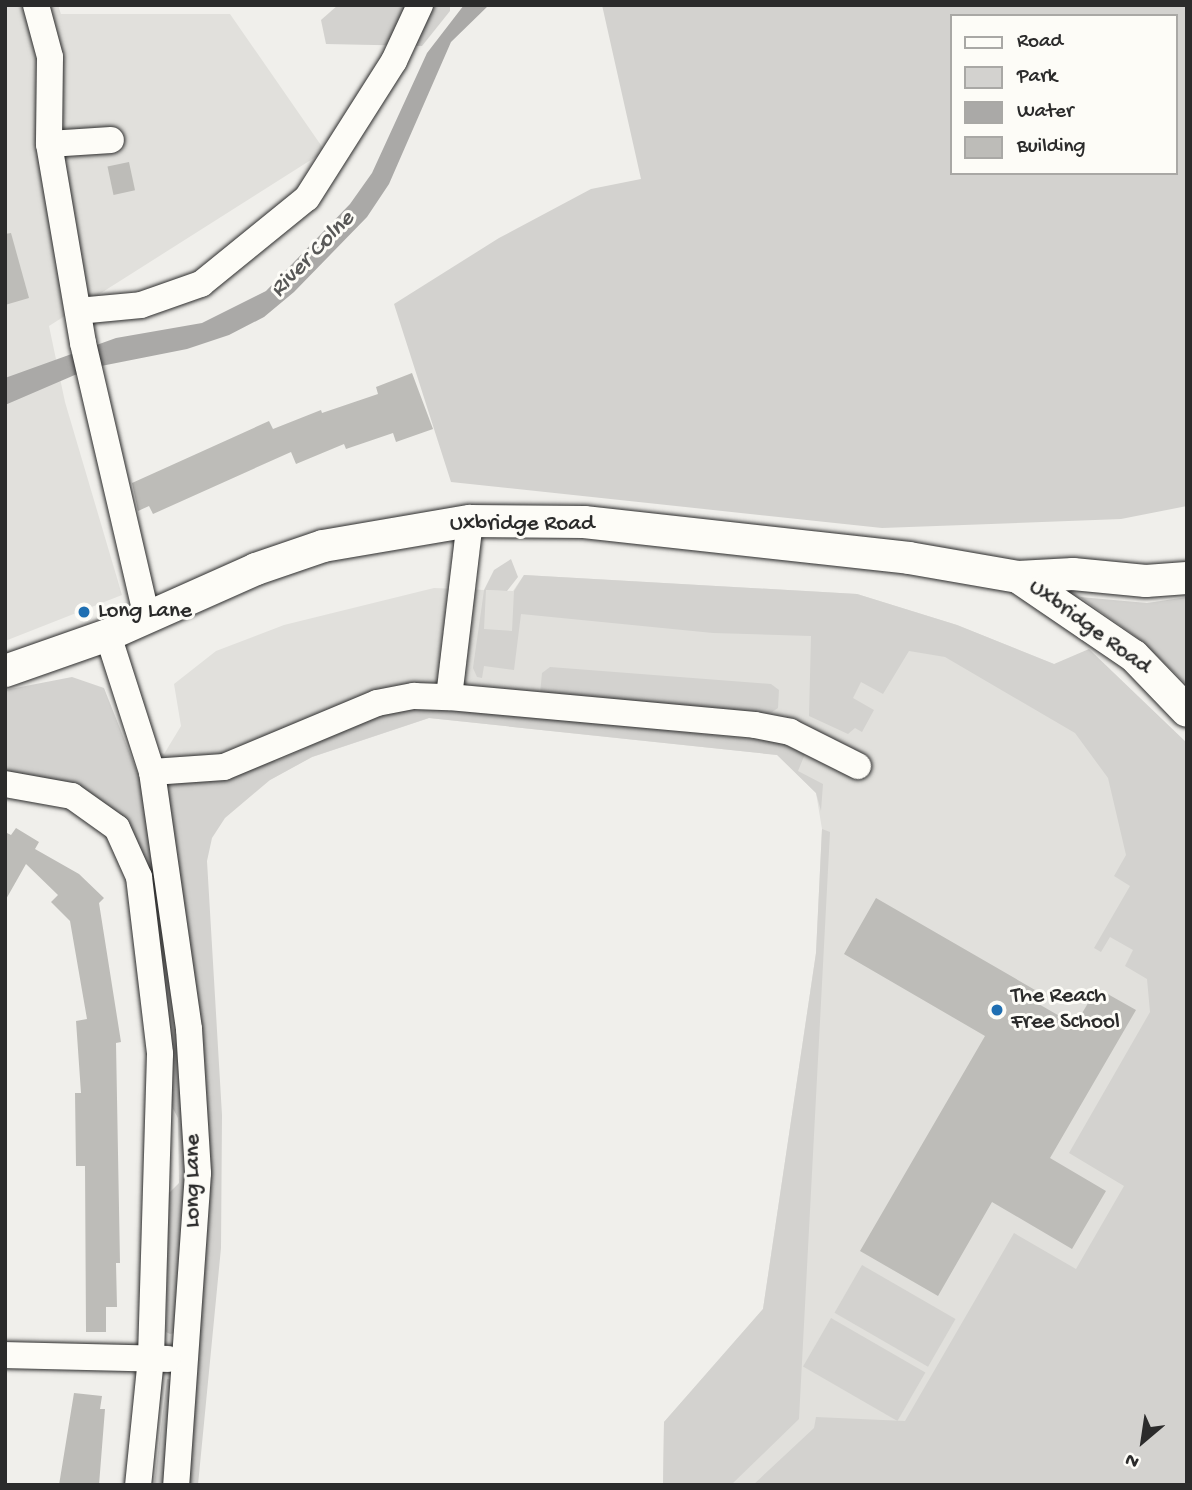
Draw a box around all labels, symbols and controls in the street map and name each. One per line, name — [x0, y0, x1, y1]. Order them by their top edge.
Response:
legend — [950, 14, 1178, 175]
text: Road — [1017, 30, 1063, 55]
text: Park — [1017, 65, 1057, 90]
text: Water — [1017, 100, 1073, 125]
text: Building — [1017, 135, 1086, 160]
water label: River Colne — [265, 206, 361, 304]
street label: Uxbridge Road — [450, 511, 594, 539]
street label: Uxbridge Road — [1022, 574, 1156, 682]
place label: Long Lane — [98, 598, 192, 626]
marker: Long Lane — [76, 604, 92, 620]
place label: The Reach Free School — [1011, 983, 1120, 1037]
marker: The Reach Free School — [989, 1002, 1005, 1018]
street label: Long Lane — [180, 1134, 208, 1228]
north arrow — [1108, 1406, 1178, 1476]
text: N — [1122, 1447, 1144, 1473]

